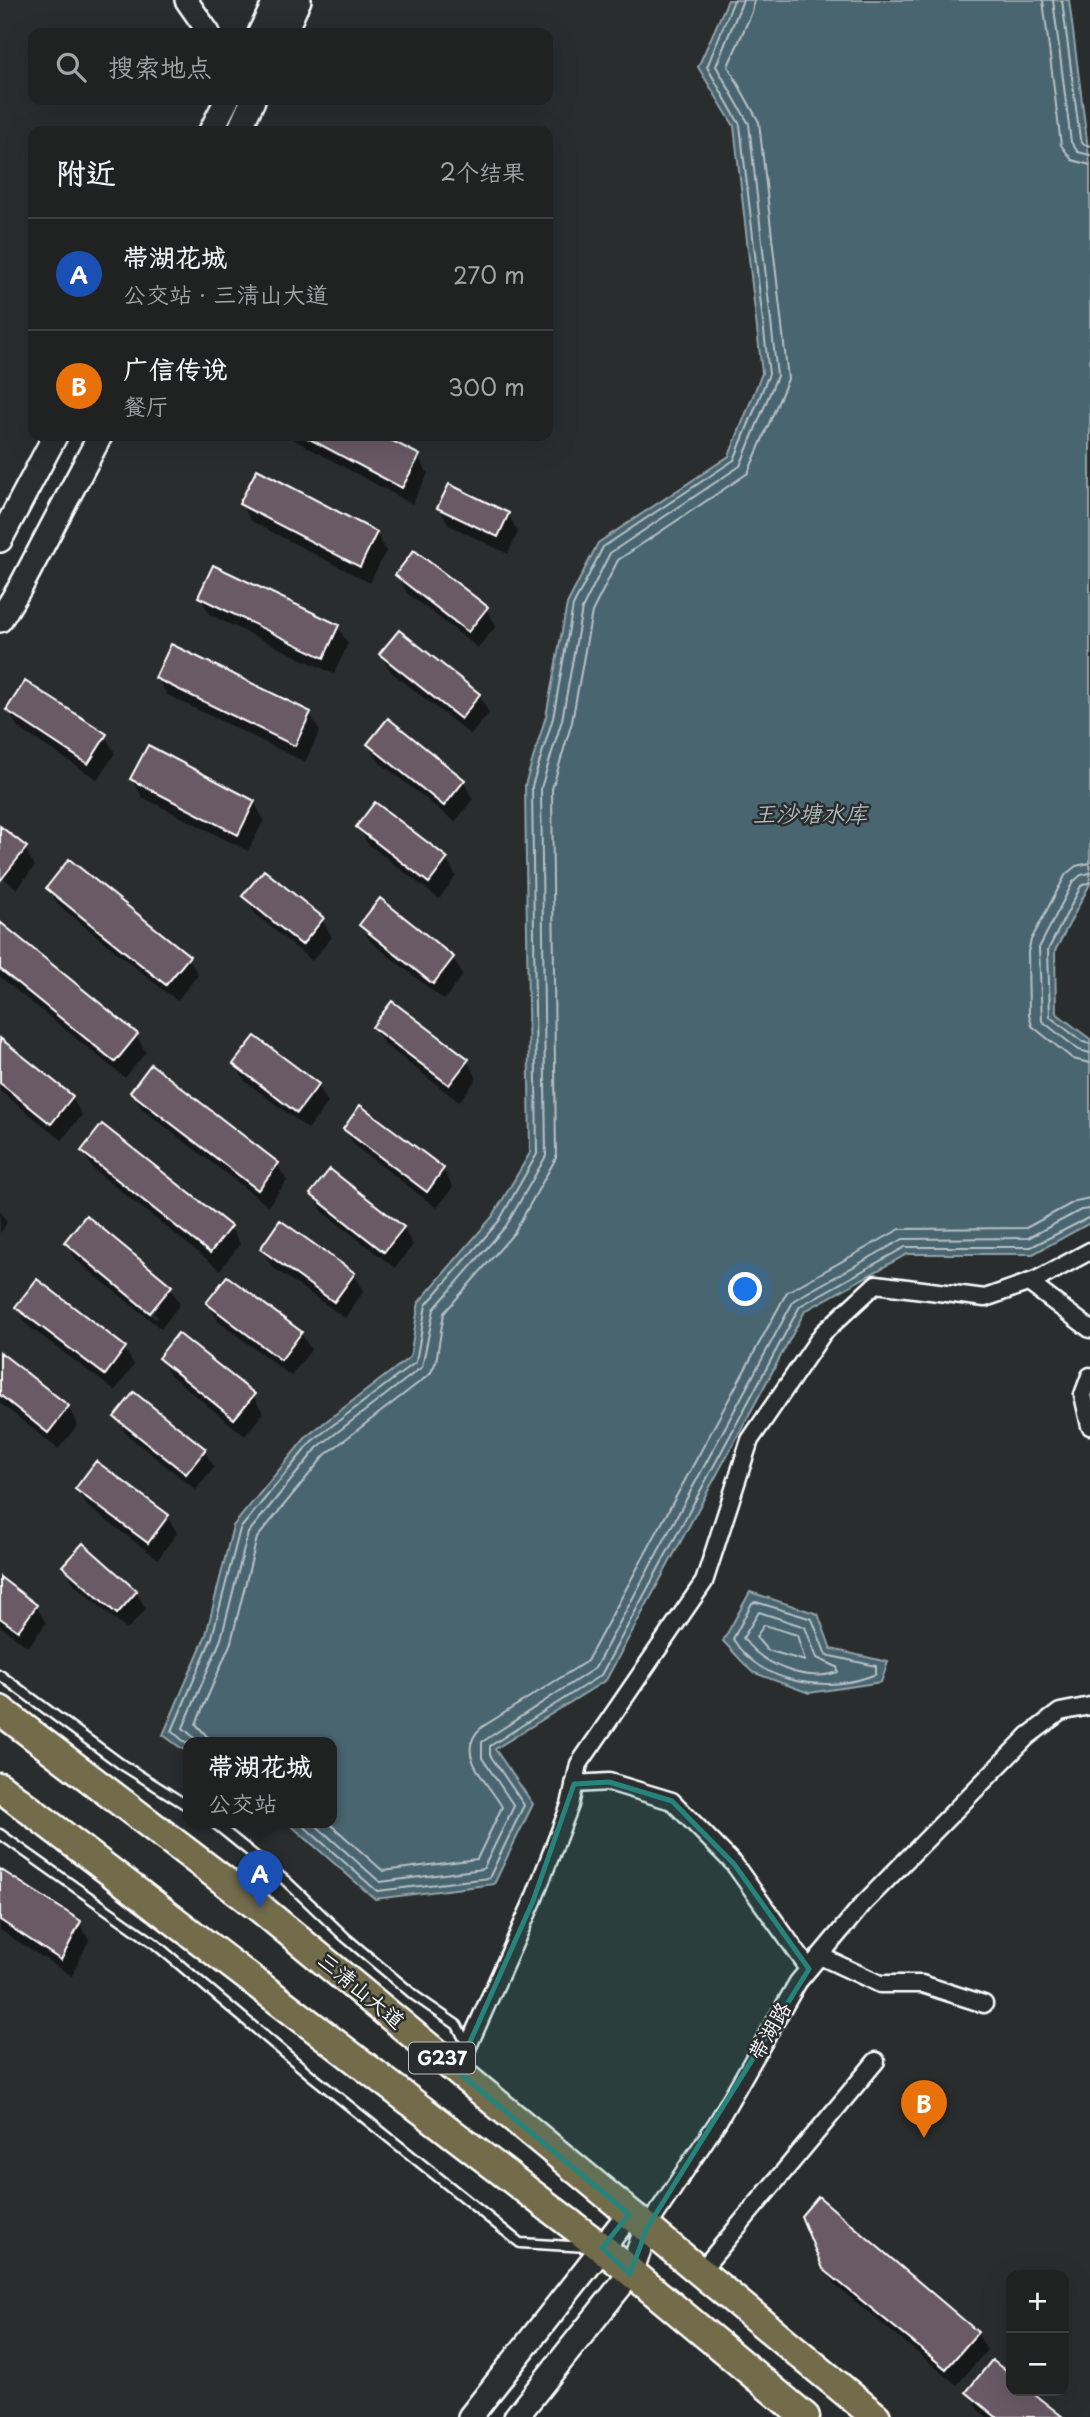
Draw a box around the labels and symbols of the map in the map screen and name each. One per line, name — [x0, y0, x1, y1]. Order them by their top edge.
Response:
water label: 王沙塘水库 — [753, 795, 870, 830]
your location — [728, 1272, 762, 1306]
pin: A — [237, 1850, 283, 1908]
street label: 三清山大道 — [312, 1943, 413, 2035]
street label: 带湖路 — [739, 1995, 798, 2065]
road number: G237 — [409, 2042, 475, 2074]
pin: B — [901, 2080, 947, 2138]

